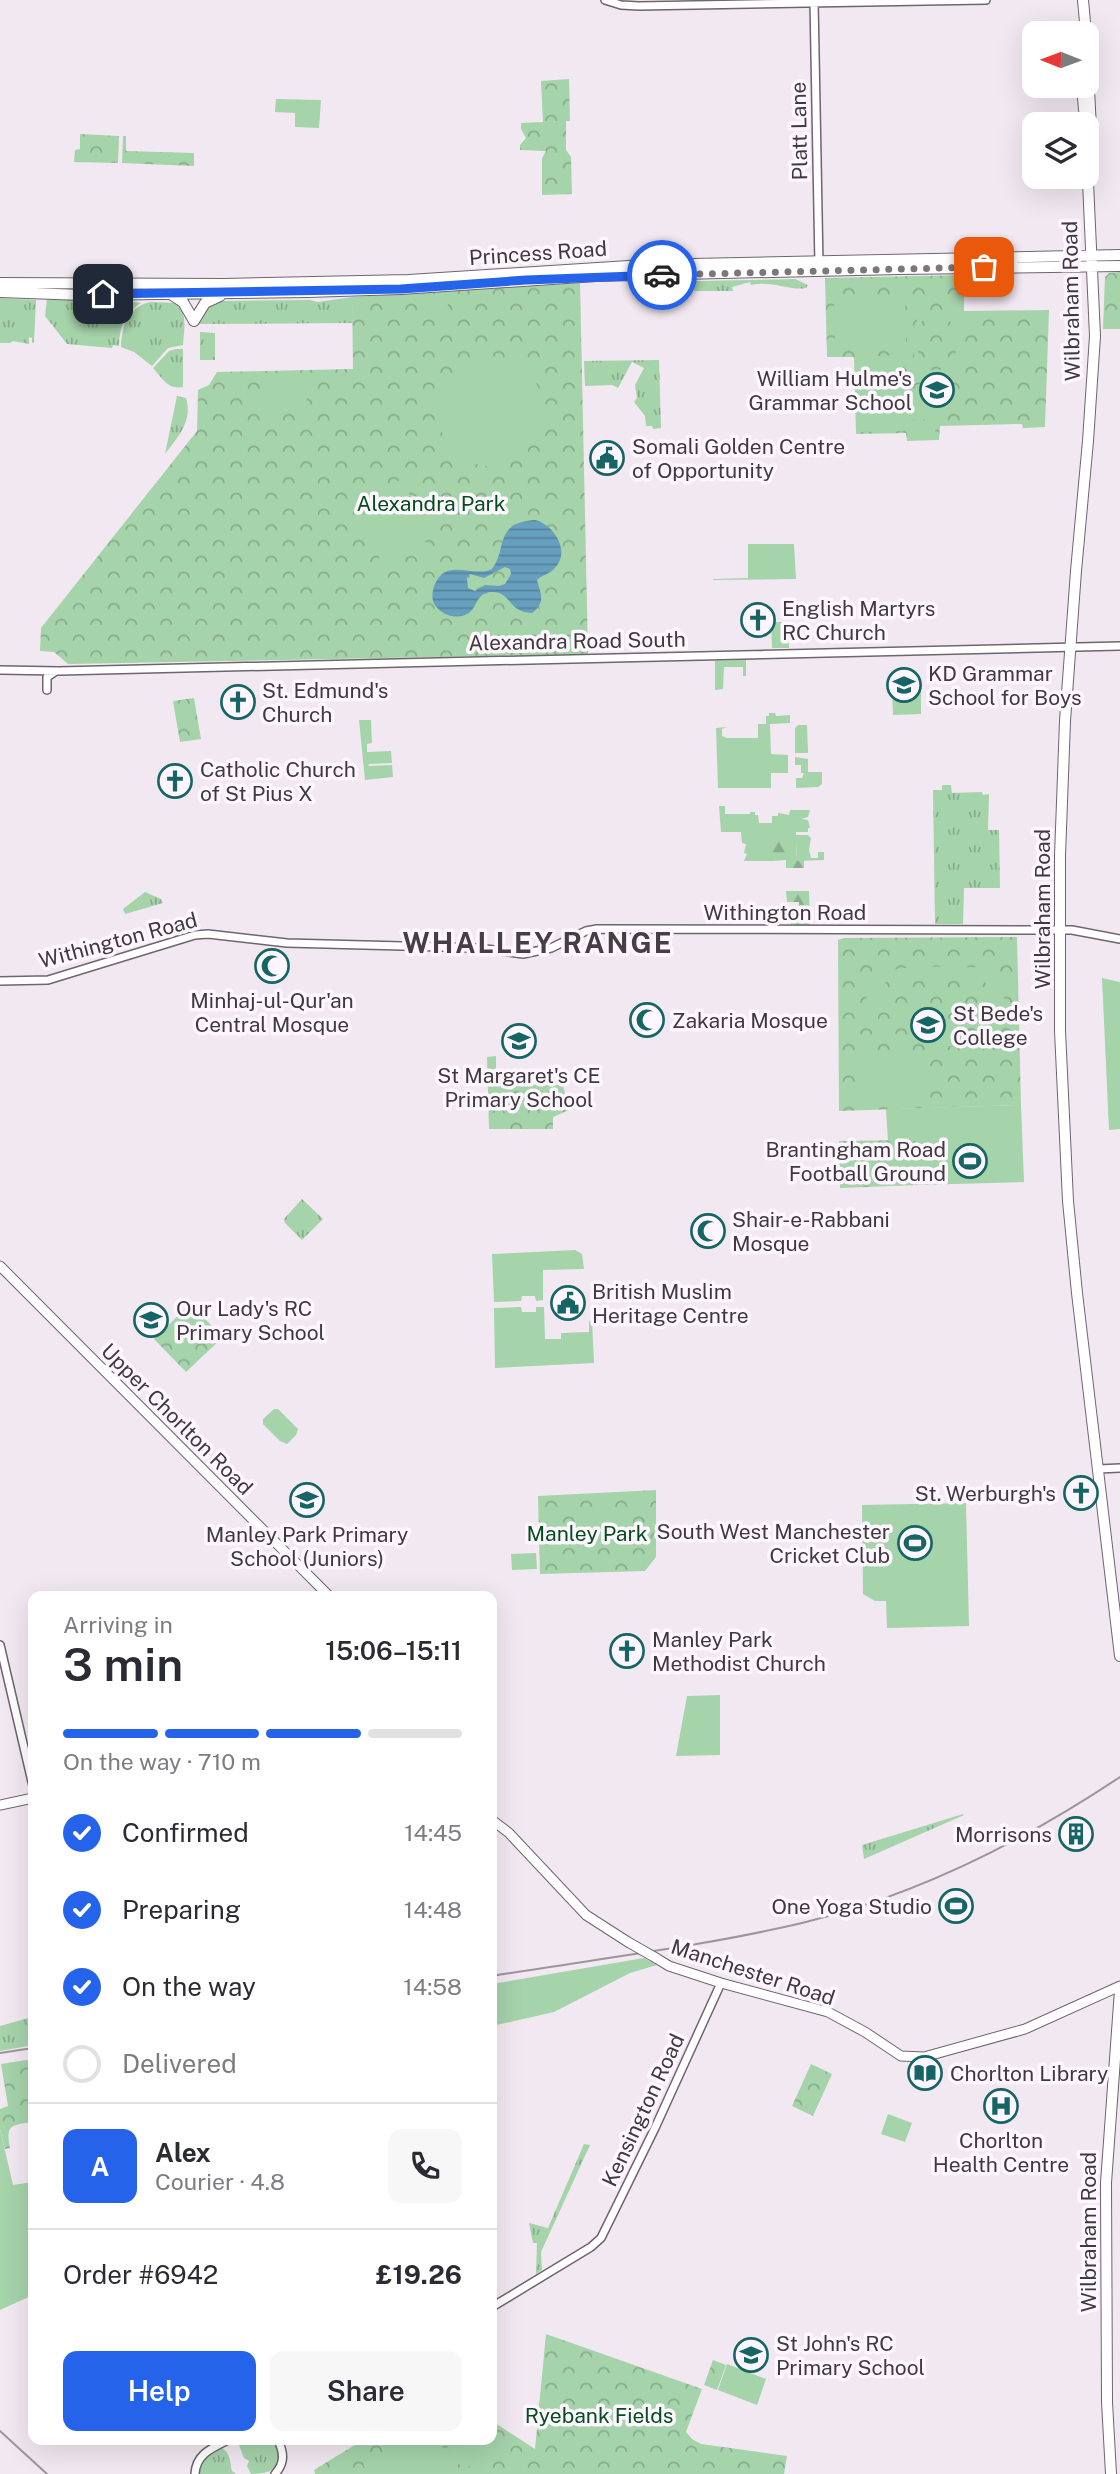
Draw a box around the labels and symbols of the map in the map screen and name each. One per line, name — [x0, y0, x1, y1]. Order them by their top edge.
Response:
north arrow — [1022, 21, 1099, 98]
street label: Platt Lane — [786, 81, 812, 181]
street label: Wilbraham Road — [1057, 221, 1085, 381]
street label: Princess Road — [468, 236, 608, 270]
pin — [954, 237, 1014, 297]
courier — [627, 240, 697, 310]
pin — [73, 264, 133, 324]
place label: William Hulme's Grammar School — [748, 366, 912, 415]
school or university icon: William Hulme's Grammar School — [918, 371, 956, 409]
place label: Somali Golden Centre of Opportunity — [632, 434, 845, 483]
public building icon: Somali Golden Centre of Opportunity — [588, 439, 626, 477]
park label: Alexandra Park — [356, 491, 506, 516]
place label: English Martyrs RC Church — [782, 596, 935, 645]
church icon: English Martyrs RC Church — [739, 601, 777, 639]
street label: Alexandra Road South — [468, 627, 686, 655]
place label: KD Grammar School for Boys — [928, 661, 1082, 710]
school or university icon: KD Grammar School for Boys — [885, 666, 923, 704]
place label: St. Edmund's Church — [262, 678, 388, 727]
church icon: St. Edmund's Church — [219, 683, 257, 721]
place label: Catholic Church of St Pius X — [200, 757, 356, 806]
church icon: Catholic Church of St Pius X — [156, 762, 194, 800]
street label: Wilbraham Road — [1030, 829, 1055, 989]
street label: Withington Road — [704, 900, 866, 925]
street label: Withington Road — [36, 907, 200, 973]
district label: WHALLEY RANGE — [403, 926, 673, 959]
mosque icon: Minhaj-ul-Qur'an Central Mosque — [253, 947, 291, 985]
place label: Minhaj-ul-Qur'an Central Mosque — [190, 988, 354, 1037]
mosque icon: Zakaria Mosque — [628, 1001, 666, 1039]
place label: St Bede's College — [953, 1001, 1043, 1050]
school or university icon: St Bede's College — [909, 1006, 947, 1044]
place label: Zakaria Mosque — [672, 1008, 828, 1033]
school or university icon: St Margaret's CE Primary School — [500, 1022, 538, 1060]
place label: St Margaret's CE Primary School — [437, 1063, 601, 1112]
place label: Brantingham Road Football Ground — [765, 1137, 946, 1186]
sports icon: Brantingham Road Football Ground — [951, 1142, 989, 1180]
place label: Shair-e-Rabbani Mosque — [732, 1207, 890, 1256]
mosque icon: Shair-e-Rabbani Mosque — [689, 1212, 727, 1250]
place label: British Muslim Heritage Centre — [592, 1279, 749, 1328]
public building icon: British Muslim Heritage Centre — [549, 1284, 587, 1322]
place label: Our Lady's RC Primary School — [176, 1296, 325, 1345]
school or university icon: Our Lady's RC Primary School — [132, 1301, 170, 1339]
street label: Upper Chorlton Road — [96, 1338, 258, 1500]
church icon: St. Werburgh's — [1062, 1474, 1100, 1512]
school or university icon: Manley Park Primary School (Juniors) — [288, 1481, 326, 1519]
place label: St. Werburgh's — [915, 1481, 1056, 1506]
place label: South West Manchester Cricket Club — [657, 1519, 890, 1568]
park label: Manley Park — [527, 1521, 648, 1546]
place label: Manley Park Primary School (Juniors) — [206, 1522, 408, 1571]
sports icon: South West Manchester Cricket Club — [896, 1524, 934, 1562]
place label: Manley Park Methodist Church — [652, 1627, 826, 1676]
church icon: Manley Park Methodist Church — [608, 1632, 646, 1670]
building icon: Morrisons — [1057, 1815, 1095, 1853]
place label: Morrisons — [955, 1822, 1052, 1847]
sports icon: One Yoga Studio — [937, 1887, 975, 1925]
place label: One Yoga Studio — [771, 1894, 932, 1919]
street label: Manchester Road — [668, 1934, 838, 2010]
street label: Kensington Road — [597, 2030, 689, 2190]
library icon: Chorlton Library — [906, 2054, 944, 2092]
place label: Chorlton Library — [950, 2061, 1108, 2086]
hospital icon: Chorlton Health Centre — [982, 2087, 1020, 2125]
place label: Chorlton Health Centre — [933, 2128, 1069, 2177]
street label: Wilbraham Road — [1076, 2152, 1101, 2312]
place label: St John's RC Primary School — [776, 2331, 925, 2380]
school or university icon: St John's RC Primary School — [732, 2336, 770, 2374]
park label: Ryebank Fields — [525, 2403, 673, 2428]

